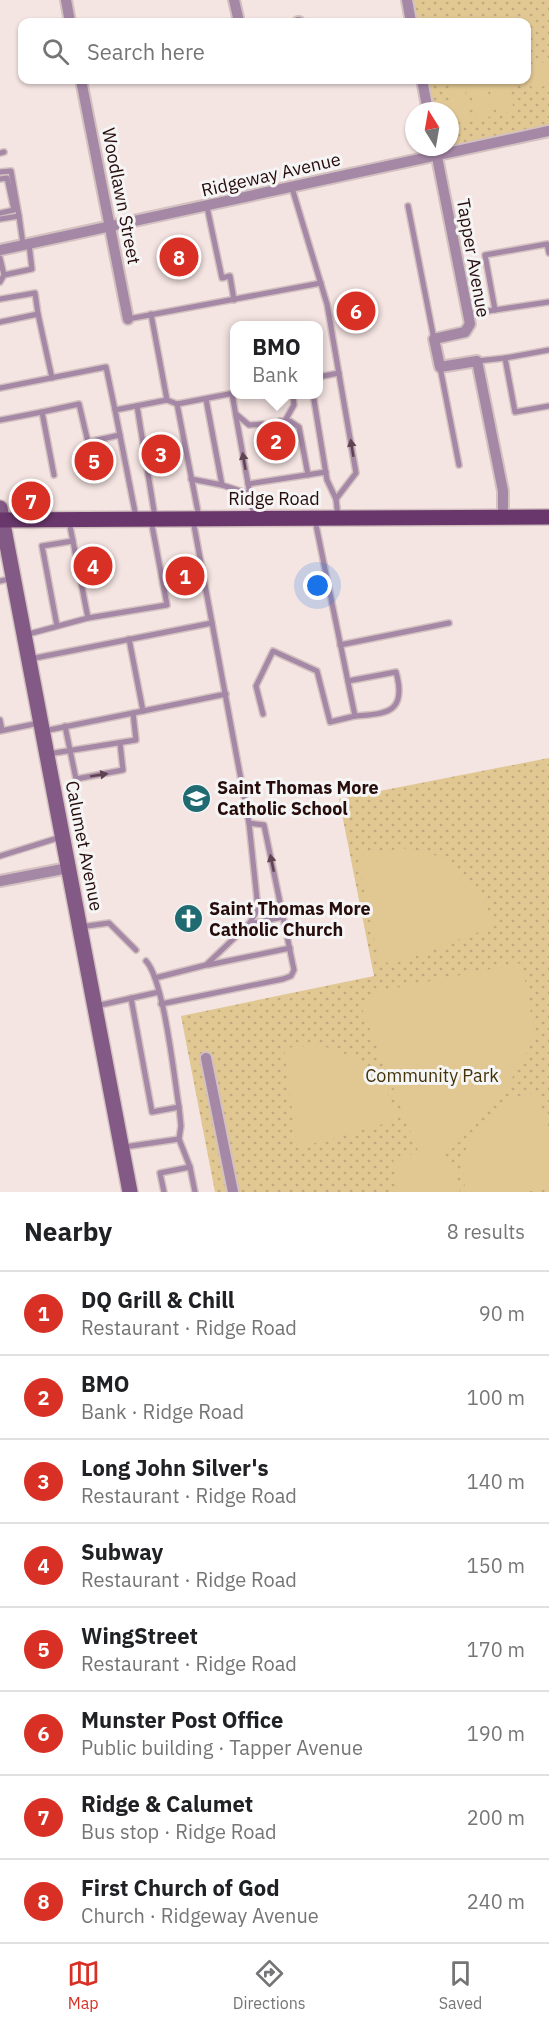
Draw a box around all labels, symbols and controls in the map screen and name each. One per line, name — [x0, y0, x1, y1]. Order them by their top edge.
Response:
search box — [18, 18, 531, 84]
icon: search — [39, 35, 72, 68]
text: Search here — [87, 37, 205, 66]
north arrow — [405, 102, 459, 156]
street label: Woodlawn Street — [97, 126, 146, 266]
street label: Ridgeway Avenue — [199, 147, 343, 202]
street label: Tapper Avenue — [452, 197, 495, 319]
pin: 8 — [160, 234, 198, 280]
pin: 6 — [336, 288, 376, 334]
popup — [230, 321, 323, 399]
text: BMO — [252, 332, 301, 361]
text: Bank — [252, 361, 298, 388]
pin: 2 — [256, 418, 296, 464]
pin: 3 — [142, 432, 180, 476]
pin: 5 — [74, 438, 113, 484]
one-way arrow — [347, 438, 356, 457]
one-way arrow — [239, 451, 248, 470]
pin: 7 — [12, 478, 51, 524]
street label: Ridge Road — [228, 487, 320, 510]
pin: 4 — [74, 544, 112, 588]
pin: 1 — [166, 554, 204, 598]
your location — [303, 571, 332, 600]
one-way arrow — [90, 770, 109, 779]
place label: Saint Thomas More Catholic School — [217, 776, 379, 820]
street label: Calumet Avenue — [61, 779, 108, 913]
school or university icon: Saint Thomas More Catholic School — [180, 782, 212, 814]
one-way arrow — [267, 853, 276, 872]
place label: Saint Thomas More Catholic Church — [209, 897, 371, 941]
church icon: Saint Thomas More Catholic Church — [172, 903, 204, 935]
park label: Community Park — [365, 1064, 499, 1087]
text: Nearby — [24, 1214, 112, 1248]
text: 8 results — [447, 1218, 525, 1245]
text: DQ Grill & Chill — [81, 1285, 235, 1314]
text: 1 — [38, 1300, 50, 1327]
text: 90 m — [479, 1300, 525, 1327]
text: Restaurant · Ridge Road — [81, 1314, 297, 1341]
text: BMO — [81, 1369, 129, 1398]
text: 2 — [38, 1384, 50, 1411]
text: 100 m — [467, 1384, 525, 1411]
text: Bank · Ridge Road — [81, 1398, 244, 1425]
text: Long John Silver's — [81, 1453, 269, 1482]
text: 3 — [38, 1468, 50, 1495]
text: 140 m — [467, 1468, 525, 1495]
text: Restaurant · Ridge Road — [81, 1482, 297, 1509]
text: Subway — [81, 1537, 163, 1566]
text: 4 — [38, 1552, 50, 1579]
text: 150 m — [467, 1552, 525, 1579]
text: Restaurant · Ridge Road — [81, 1566, 297, 1593]
text: WingStreet — [81, 1621, 198, 1650]
text: 5 — [38, 1636, 50, 1663]
text: 170 m — [467, 1636, 525, 1663]
text: Restaurant · Ridge Road — [81, 1650, 297, 1677]
text: Munster Post Office — [81, 1705, 283, 1734]
text: 6 — [38, 1720, 50, 1747]
text: 190 m — [467, 1720, 525, 1747]
text: Public building · Tapper Avenue — [81, 1734, 363, 1761]
text: Ridge & Calumet — [81, 1789, 253, 1818]
text: 7 — [38, 1804, 50, 1831]
text: 200 m — [467, 1804, 525, 1831]
text: Bus stop · Ridge Road — [81, 1818, 277, 1845]
text: First Church of God — [81, 1873, 280, 1902]
text: 8 — [38, 1888, 50, 1915]
text: 240 m — [467, 1888, 525, 1915]
text: Church · Ridgeway Avenue — [81, 1902, 319, 1929]
tab: Map — [67, 1957, 100, 2013]
tab: Directions — [233, 1957, 306, 2013]
tab: Saved — [439, 1957, 482, 2013]

